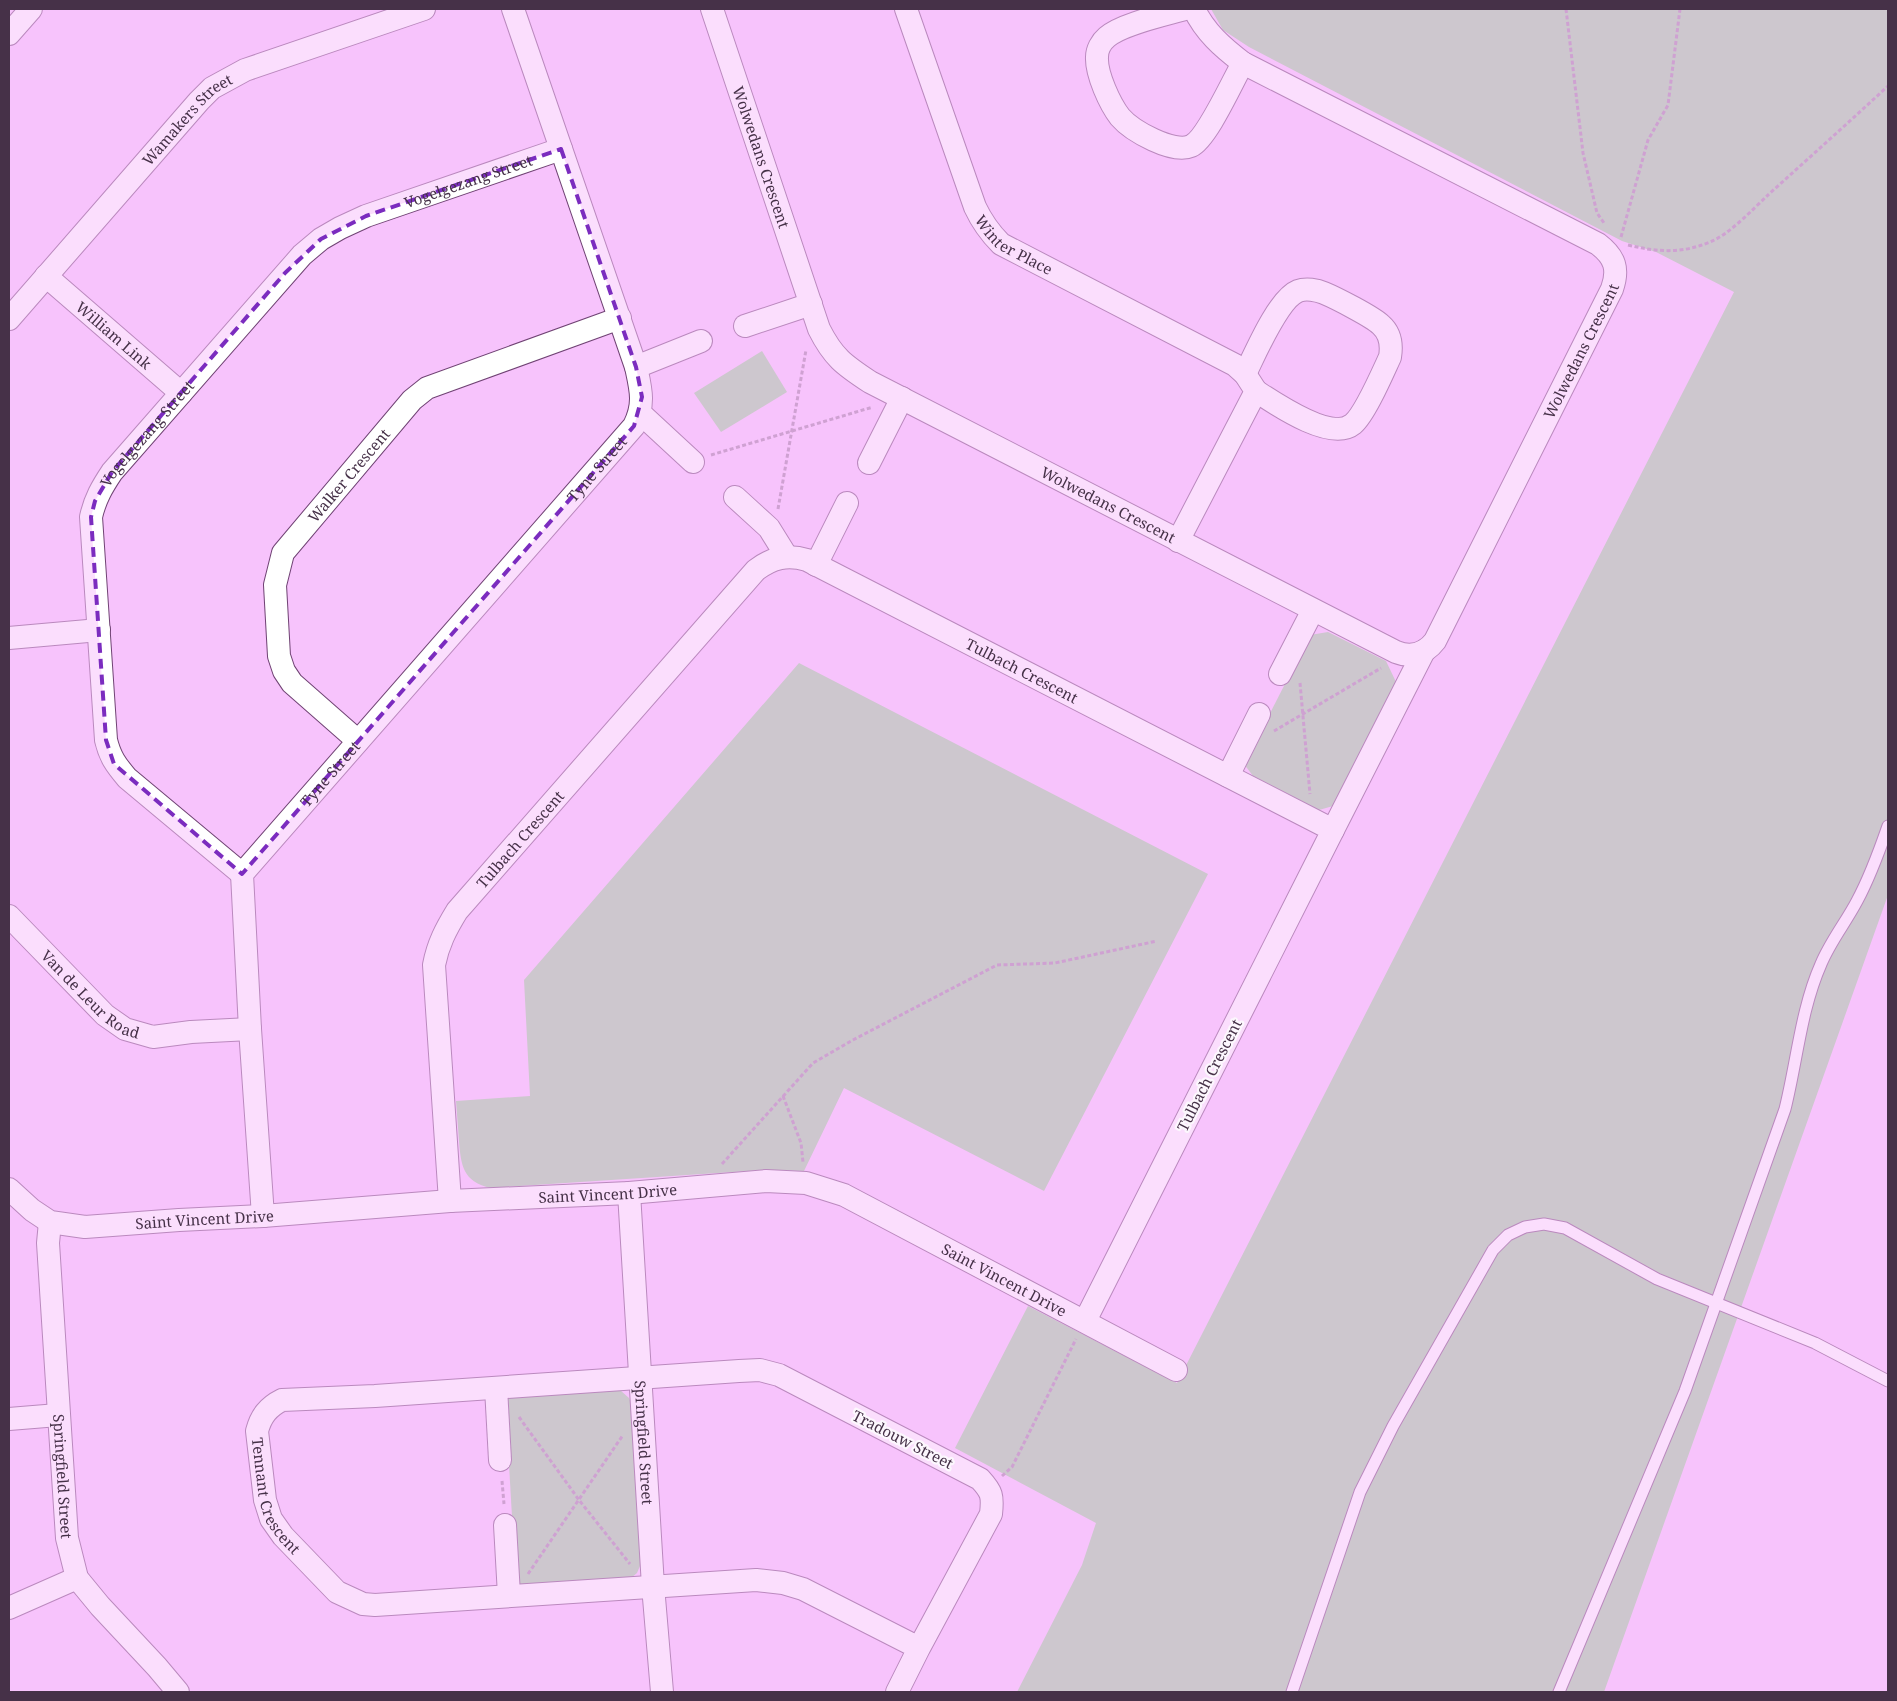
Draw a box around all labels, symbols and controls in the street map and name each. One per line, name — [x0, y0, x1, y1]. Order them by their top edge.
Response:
street label: Wamakers Street — [138, 69, 236, 169]
street label: Wolwedans Crescent — [728, 83, 795, 231]
street label: Vogelgezang Street — [401, 150, 535, 212]
street label: Winter Place — [971, 211, 1056, 279]
street label: Wolwedans Crescent — [1539, 281, 1623, 422]
street label: William Link — [72, 297, 156, 373]
street label: Vogelgezang Street — [95, 376, 198, 490]
street label: Walker Crescent — [303, 424, 394, 526]
street label: Tyne Street — [562, 432, 631, 506]
street label: Wolwedans Crescent — [1038, 461, 1179, 547]
street label: Tulbach Crescent — [963, 633, 1081, 707]
street label: Tyne Street — [296, 737, 364, 811]
street label: Tulbach Crescent — [472, 786, 568, 892]
street label: Van de Leur Road — [37, 945, 142, 1043]
street label: Tulbach Crescent — [1172, 1016, 1246, 1134]
street label: Saint Vincent Drive — [538, 1179, 678, 1207]
street label: Saint Vincent Drive — [135, 1205, 275, 1233]
street label: Saint Vincent Drive — [938, 1238, 1070, 1321]
street label: Springfield Street — [630, 1380, 658, 1505]
street label: Tradouw Street — [849, 1405, 957, 1473]
street label: Springfield Street — [49, 1414, 77, 1539]
street label: Tennant Crescent — [248, 1436, 305, 1558]

